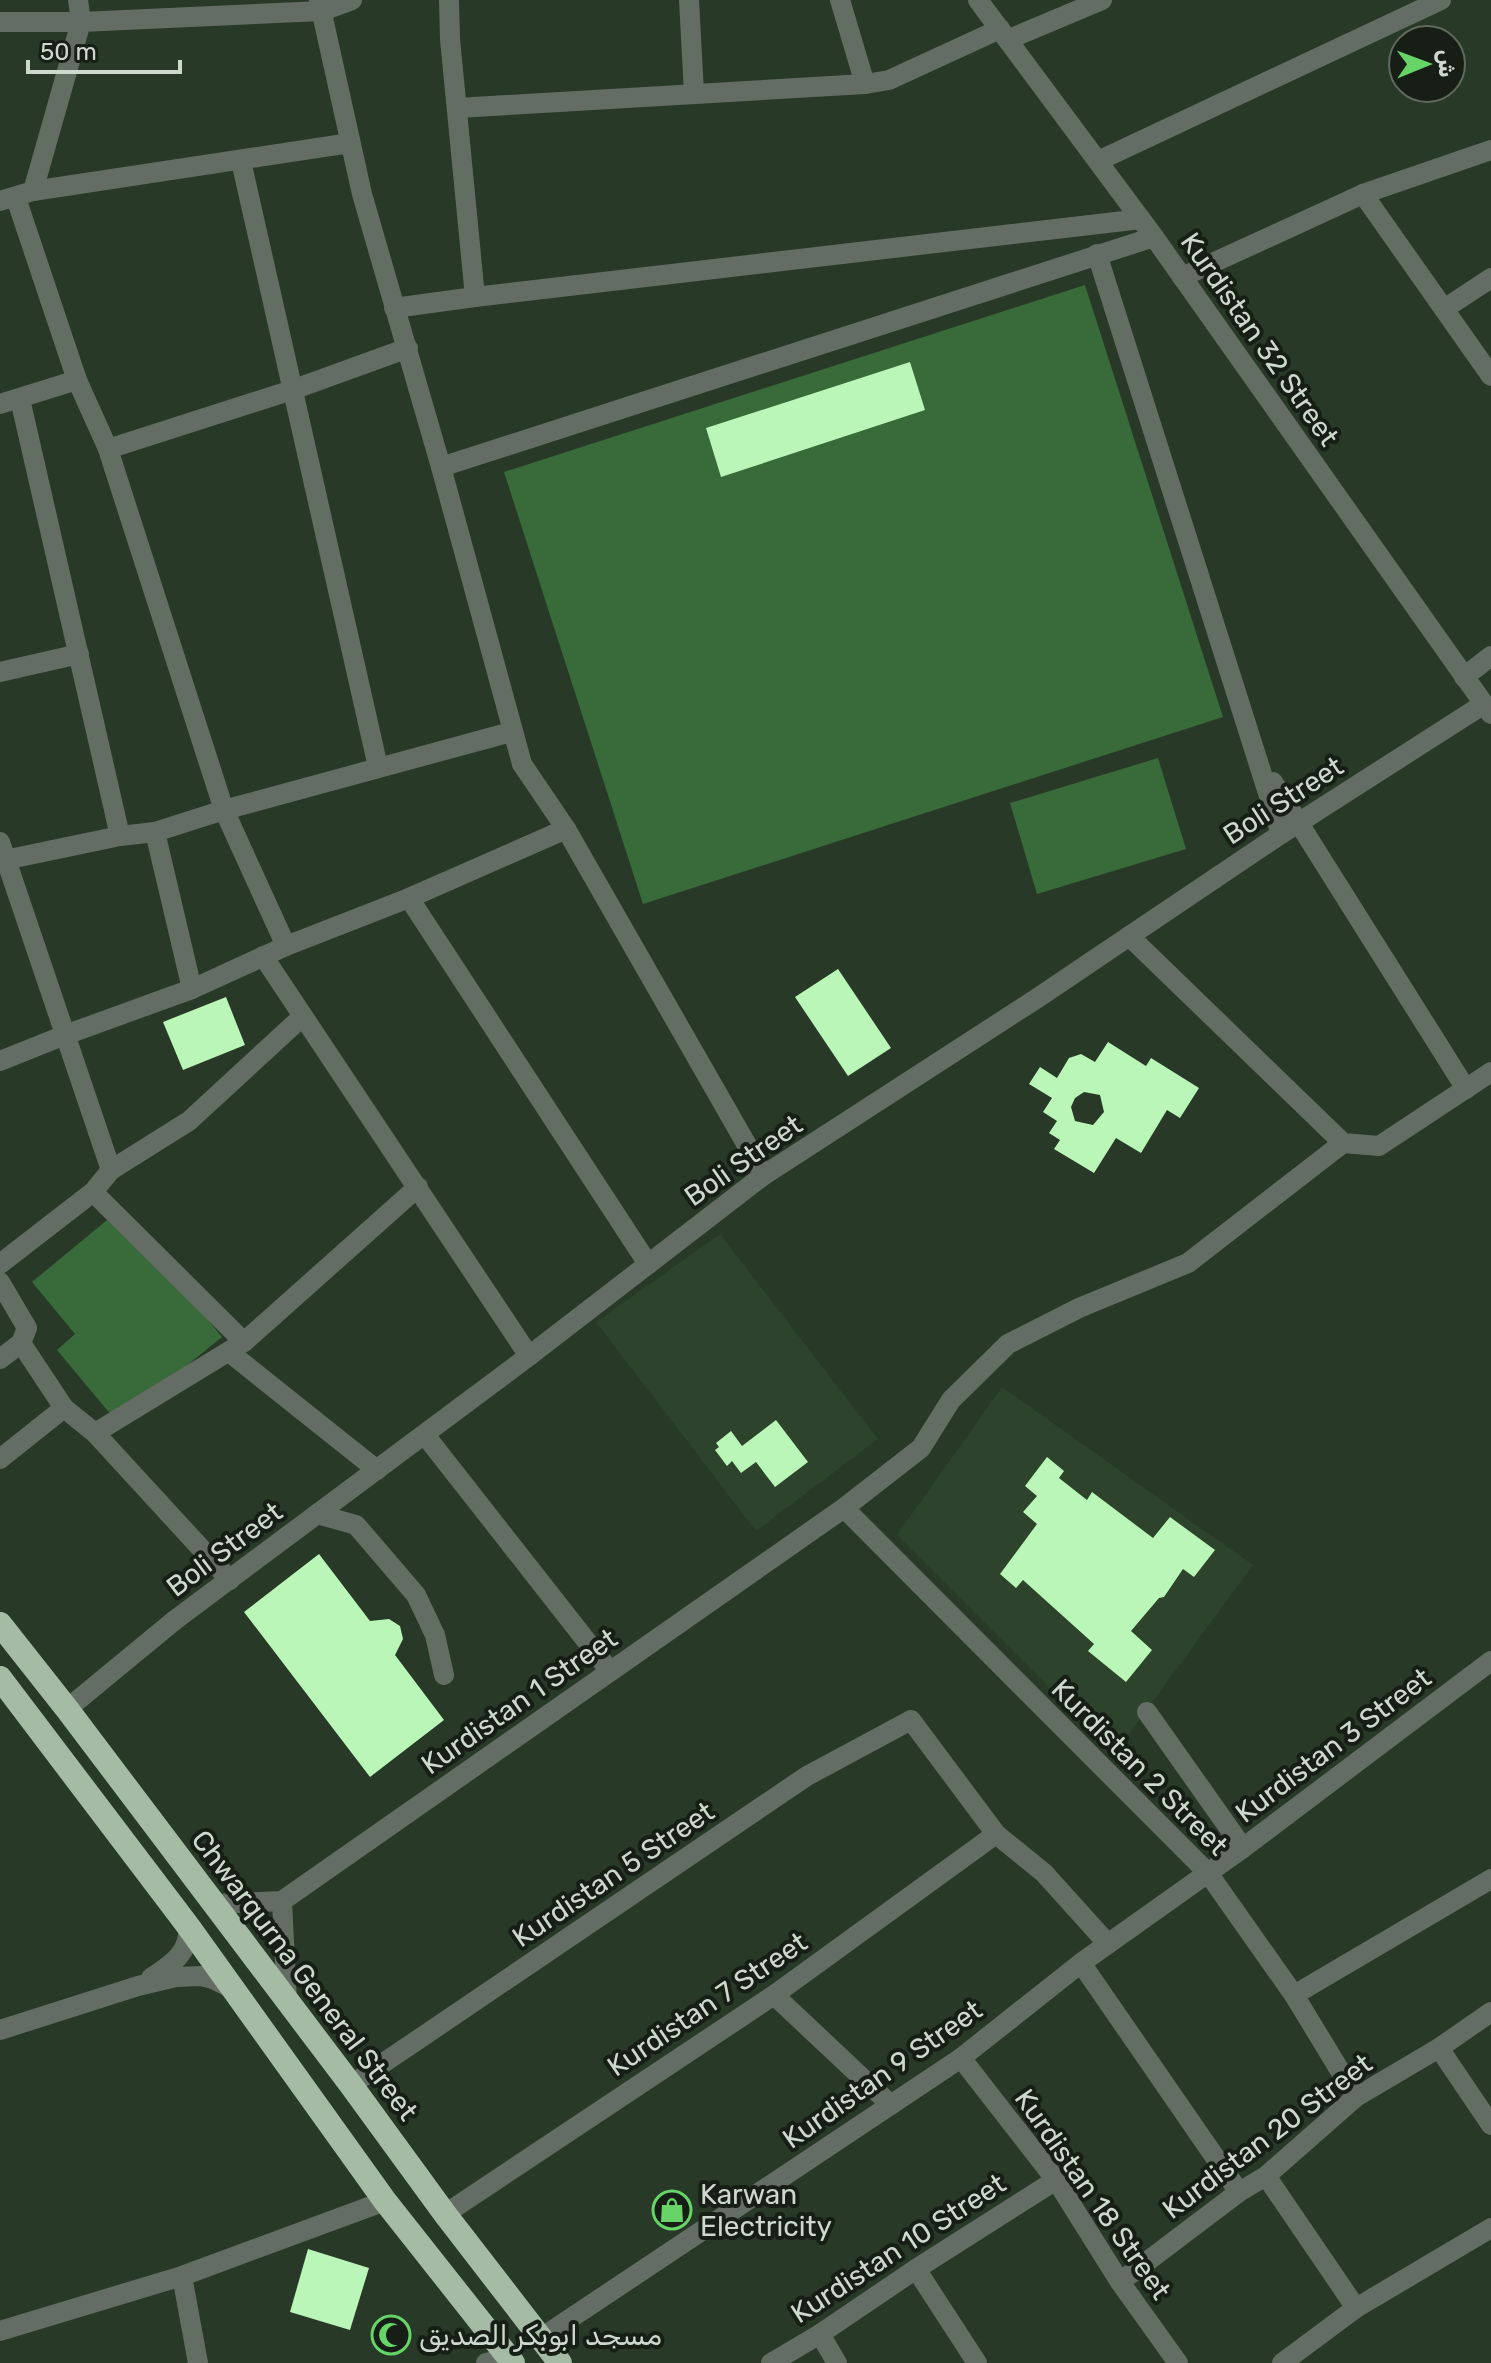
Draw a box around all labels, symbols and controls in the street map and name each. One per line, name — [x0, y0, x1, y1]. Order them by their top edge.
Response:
scale bar — [28, 24, 180, 74]
north arrow — [1387, 24, 1467, 104]
text: 50 m — [40, 38, 97, 66]
text: ش — [1433, 49, 1460, 78]
street label: Kurdistan 32 Street — [1174, 226, 1346, 452]
street label: Boli Street — [1217, 749, 1349, 851]
street label: Boli Street — [678, 1108, 809, 1213]
street label: Boli Street — [160, 1495, 289, 1604]
street label: Kurdistan 1 Street — [415, 1622, 623, 1781]
street label: Kurdistan 3 Street — [1229, 1661, 1437, 1830]
street label: Kurdistan 2 Street — [1045, 1672, 1235, 1862]
street label: Kurdistan 5 Street — [506, 1795, 720, 1954]
street label: Chwarqurna General Street — [185, 1824, 425, 2127]
street label: Kurdistan 7 Street — [601, 1925, 813, 2083]
street label: Kurdistan 9 Street — [776, 1993, 988, 2156]
street label: Kurdistan 20 Street — [1156, 2047, 1378, 2226]
street label: Kurdistan 18 Street — [1008, 2083, 1178, 2306]
street label: Kurdistan 10 Street — [785, 2167, 1012, 2330]
place label: Karwan Electricity — [700, 2178, 832, 2243]
shop icon: Karwan Electricity — [651, 2189, 693, 2231]
mosque icon: مسجد ابوبكر الصديق — [370, 2314, 412, 2356]
place label: مسجد ابوبكر الصديق — [419, 2319, 662, 2352]

